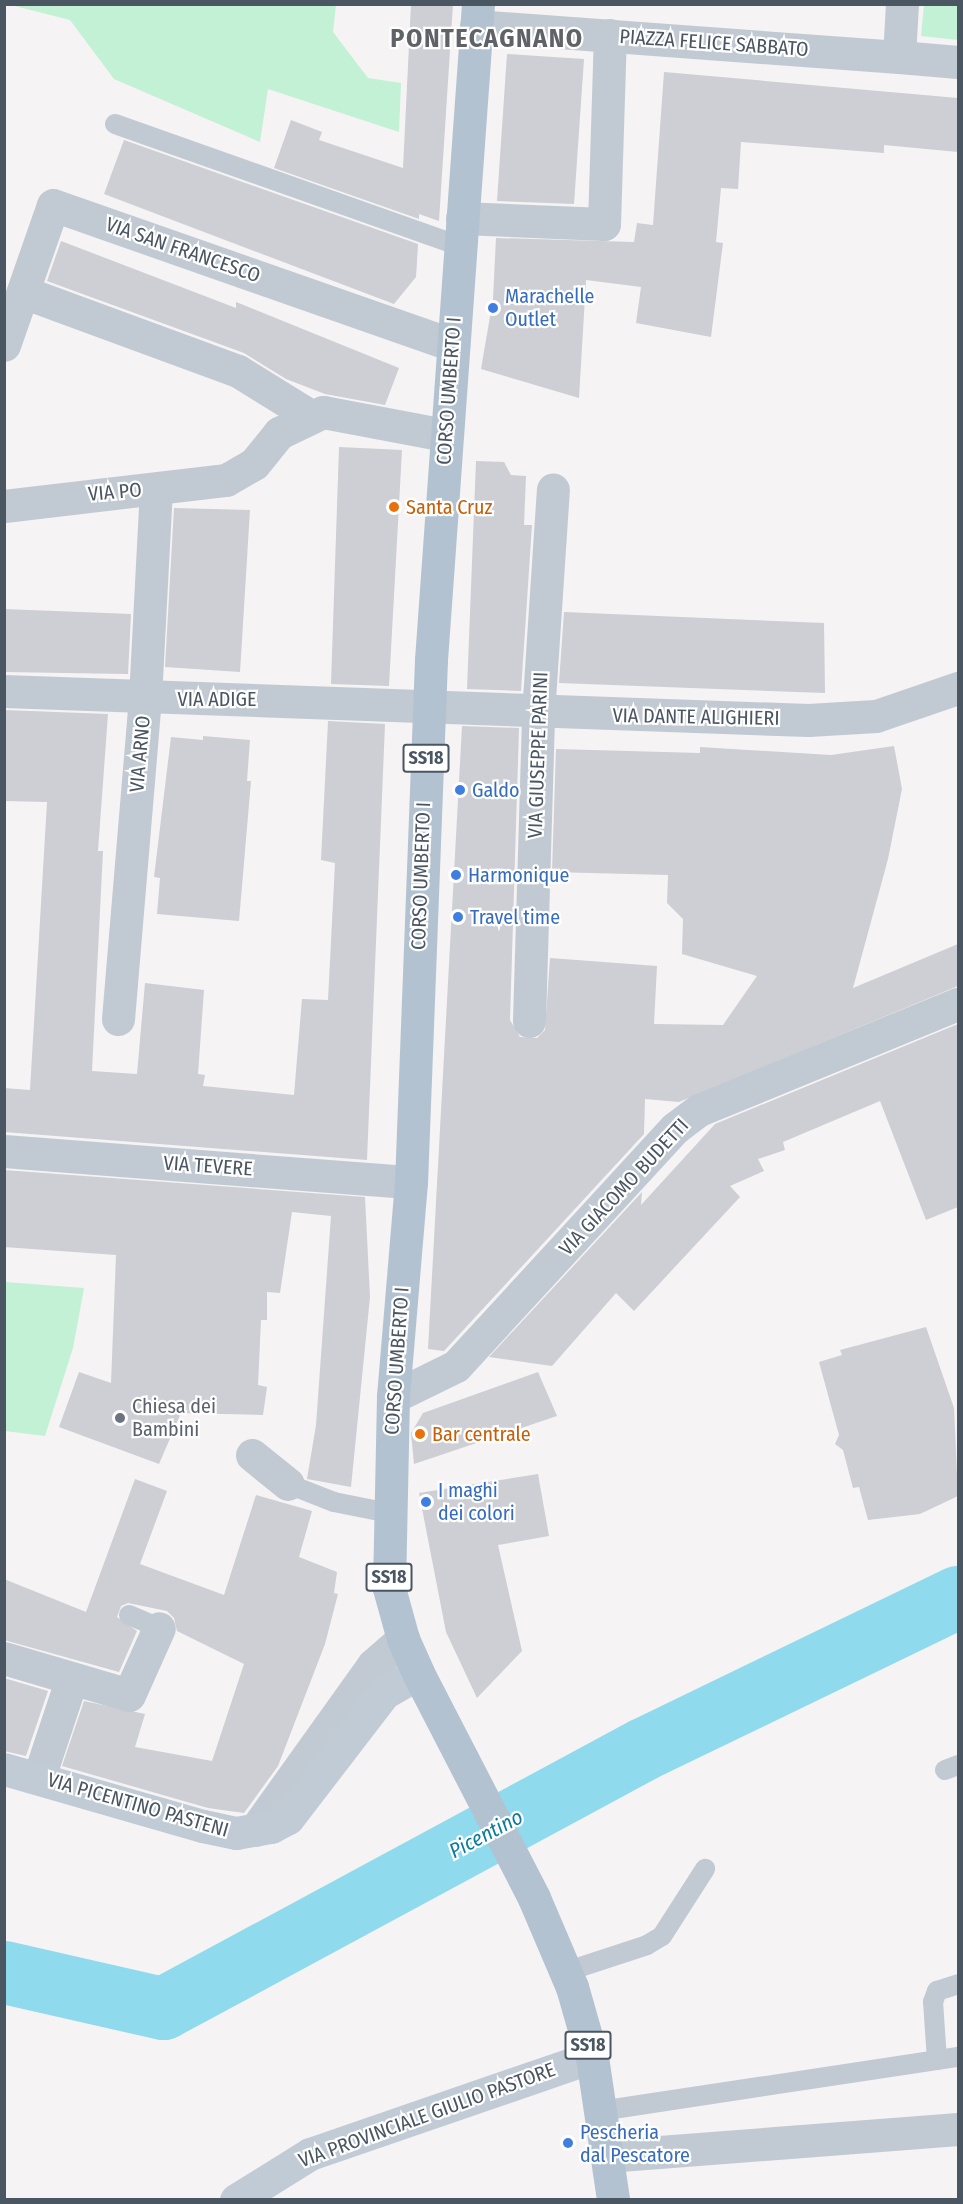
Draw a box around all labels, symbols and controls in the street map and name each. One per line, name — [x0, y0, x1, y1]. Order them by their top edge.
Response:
district label: PONTECAGNANO — [390, 23, 584, 55]
street label: PIAZZA FELICE SABBATO — [619, 24, 809, 62]
street label: VIA SAN FRANCESCO — [103, 212, 263, 288]
place label: Marachelle Outlet — [505, 284, 594, 331]
marker: Marachelle Outlet — [486, 301, 500, 315]
street label: CORSO UMBERTO I — [432, 316, 466, 466]
street label: VIA PO — [87, 478, 143, 506]
place label: Santa Cruz — [406, 495, 492, 519]
marker: Santa Cruz — [387, 500, 401, 514]
street label: VIA GIUSEPPE PARINI — [523, 671, 553, 839]
street label: VIA ADIGE — [178, 687, 256, 711]
street label: VIA DANTE ALIGHIERI — [612, 704, 780, 730]
street label: VIA ARNO — [125, 715, 155, 793]
road number: SS18 — [402, 743, 450, 773]
place label: Galdo — [472, 778, 519, 802]
marker: Galdo — [453, 783, 467, 797]
street label: CORSO UMBERTO I — [406, 802, 436, 950]
place label: Harmonique — [468, 863, 569, 887]
marker: Harmonique — [449, 868, 463, 882]
place label: Travel time — [470, 905, 560, 929]
marker: Travel time — [451, 910, 465, 924]
street label: VIA GIACOMO BUDETTI — [554, 1114, 694, 1260]
street label: VIA TEVERE — [163, 1151, 253, 1181]
street label: CORSO UMBERTO I — [380, 1286, 414, 1436]
place label: Chiesa dei Bambini — [132, 1394, 216, 1441]
marker: Chiesa dei Bambini — [113, 1411, 127, 1425]
place label: Bar centrale — [432, 1422, 531, 1446]
marker: Bar centrale — [413, 1427, 427, 1441]
place label: I maghi dei colori — [438, 1478, 515, 1525]
marker: I maghi dei colori — [419, 1495, 433, 1509]
road number: SS18 — [365, 1562, 413, 1592]
street label: VIA PICENTINO PASTENI — [45, 1768, 231, 1842]
water label: Picentino — [445, 1804, 527, 1864]
road number: SS18 — [564, 2030, 612, 2060]
street label: VIA PROVINCIALE GIULIO PASTORE — [295, 2057, 559, 2173]
place label: Pescheria dal Pescatore — [580, 2120, 690, 2167]
marker: Pescheria dal Pescatore — [561, 2136, 575, 2150]

